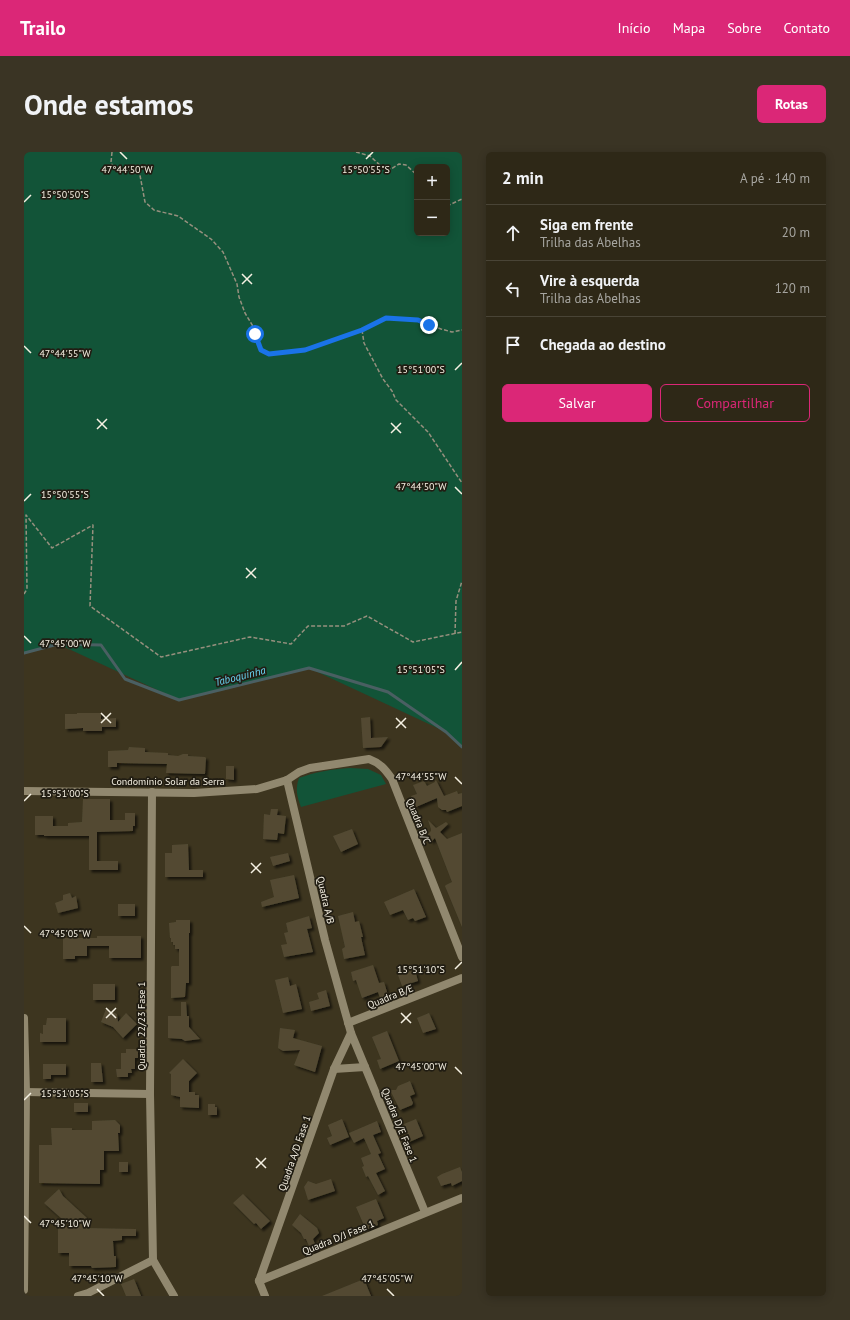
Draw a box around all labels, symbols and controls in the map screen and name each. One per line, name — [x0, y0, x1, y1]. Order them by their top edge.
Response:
text: Trailo — [20, 16, 66, 40]
text: Início — [618, 19, 651, 37]
text: Mapa — [673, 19, 705, 37]
text: Sobre — [727, 19, 762, 37]
text: Contato — [784, 19, 830, 37]
button: Rotas — [757, 85, 826, 123]
text: Onde estamos — [24, 86, 194, 123]
text: 47°44'50"W — [101, 163, 153, 176]
text: 15°50'55"S — [342, 163, 390, 176]
map controls — [414, 164, 450, 236]
button: + — [414, 164, 450, 200]
text: 2 min — [502, 167, 543, 189]
text: A pé · 140 m — [740, 170, 810, 187]
text: 15°50'50"S — [41, 188, 89, 201]
button: − — [414, 200, 450, 236]
text: Siga em frente — [540, 215, 633, 234]
icon: ahead — [502, 222, 524, 244]
text: 20 m — [782, 224, 810, 241]
text: Trilha das Abelhas — [540, 234, 641, 251]
text: Vire à esquerda — [540, 271, 639, 290]
icon: left — [502, 278, 524, 300]
text: 120 m — [775, 280, 810, 297]
text: Trilha das Abelhas — [540, 290, 641, 307]
route end — [420, 316, 438, 334]
route start — [246, 325, 264, 343]
icon: arrive — [502, 334, 524, 356]
text: Chegada ao destino — [540, 335, 666, 354]
text: 47°44'55"W — [39, 347, 91, 360]
text: 15°51'00"S — [397, 363, 445, 376]
button: Salvar — [502, 384, 652, 422]
button: Compartilhar — [660, 384, 810, 422]
text: 47°44'50"W — [395, 480, 447, 493]
text: 15°50'55"S — [41, 488, 89, 501]
text: 47°45'00"W — [39, 637, 91, 650]
water label: Taboquinha — [213, 663, 268, 689]
text: 15°51'05"S — [397, 663, 445, 676]
text: 47°44'55"W — [395, 770, 447, 783]
street label: Condomínio Solar da Serra — [111, 775, 225, 788]
text: 15°51'00"S — [41, 787, 89, 800]
street label: Quadra B/C — [403, 796, 434, 846]
street label: Quadra A/B — [314, 875, 337, 925]
text: 47°45'05"W — [39, 927, 91, 940]
text: 15°51'10"S — [397, 963, 445, 976]
street label: Quadra 22/23 Fase 1 — [135, 981, 148, 1071]
street label: Quadra B/E — [365, 981, 415, 1012]
text: 47°45'00"W — [395, 1060, 447, 1073]
street label: Quadra D/E Fase 1 — [379, 1086, 420, 1164]
text: 15°51'05"S — [41, 1087, 89, 1100]
street label: Quadra A/D Fase 1 — [275, 1113, 314, 1193]
text: 47°45'10"W — [39, 1217, 91, 1230]
street label: Quadra D/J Fase 1 — [300, 1217, 376, 1258]
text: 47°45'10"W — [71, 1272, 123, 1285]
text: 47°45'05"W — [361, 1272, 413, 1285]

